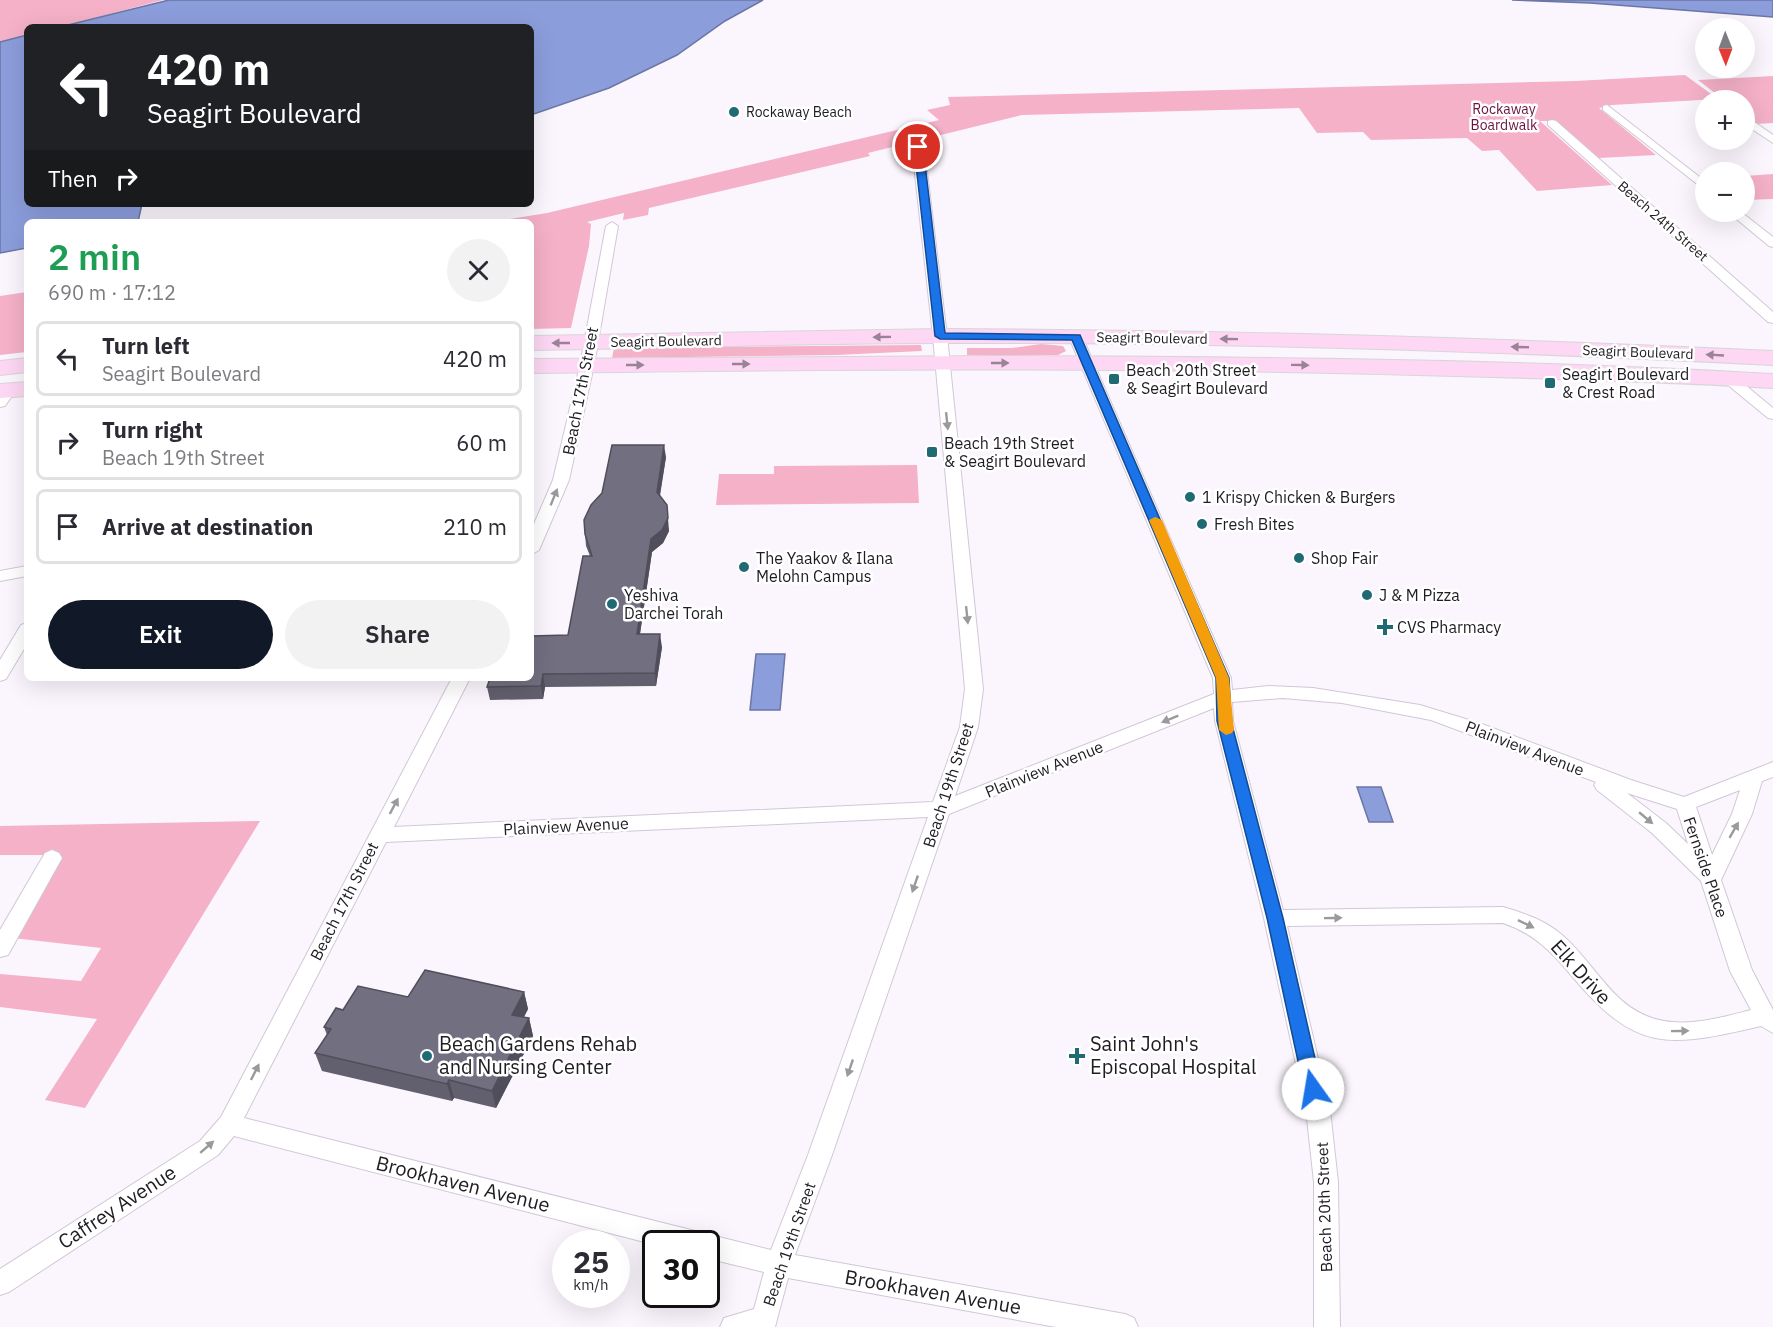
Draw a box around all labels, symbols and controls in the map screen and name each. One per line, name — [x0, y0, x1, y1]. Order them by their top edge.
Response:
north arrow — [1695, 18, 1755, 78]
map controls — [1695, 18, 1755, 222]
text: 420 m — [147, 42, 270, 97]
icon: left — [48, 48, 126, 126]
button: + — [1695, 90, 1755, 150]
text: Seagirt Boulevard — [147, 95, 362, 130]
park label: Rockaway Boardwalk — [1471, 100, 1538, 134]
place label: Rockaway Beach — [746, 103, 852, 121]
marker: Rockaway Beach — [727, 105, 741, 119]
pin — [892, 121, 943, 172]
icon: arrive — [901, 130, 934, 163]
icon: right — [110, 162, 143, 195]
button: − — [1695, 162, 1755, 222]
text: Then — [48, 164, 98, 193]
street label: Beach 24th Street — [1614, 177, 1712, 265]
text: 2 min — [48, 233, 141, 280]
button: close — [447, 239, 510, 302]
text: 690 m · 17:12 — [48, 279, 176, 306]
street label: Beach 17th Street — [558, 325, 602, 457]
street label: Seagirt Boulevard — [1096, 328, 1208, 348]
text: Turn left — [102, 331, 190, 360]
street label: Seagirt Boulevard — [610, 331, 722, 351]
one-way arrow — [872, 332, 891, 342]
one-way arrow — [1220, 334, 1239, 344]
one-way arrow — [551, 338, 570, 348]
street label: Seagirt Boulevard — [1582, 341, 1694, 363]
icon: left — [51, 342, 84, 375]
one-way arrow — [1510, 342, 1529, 351]
text: 420 m — [443, 344, 507, 373]
one-way arrow — [1705, 350, 1724, 359]
one-way arrow — [990, 358, 1009, 368]
one-way arrow — [731, 359, 750, 369]
text: Seagirt Boulevard — [102, 360, 261, 387]
one-way arrow — [625, 360, 644, 369]
place label: Beach 20th Street & Seagirt Boulevard — [1126, 360, 1268, 398]
one-way arrow — [1290, 360, 1309, 370]
place label: Seagirt Boulevard & Crest Road — [1562, 364, 1689, 402]
marker: Beach 20th Street & Seagirt Boulevard — [1107, 372, 1121, 386]
marker: Seagirt Boulevard & Crest Road — [1543, 376, 1557, 390]
one-way arrow — [942, 411, 952, 430]
text: Turn right — [102, 415, 203, 444]
icon: right — [51, 426, 84, 459]
text: 60 m — [456, 428, 507, 457]
place label: Beach 19th Street & Seagirt Boulevard — [944, 433, 1086, 471]
text: Beach 19th Street — [102, 444, 265, 471]
marker: Beach 19th Street & Seagirt Boulevard — [925, 445, 939, 459]
place label: 1 Krispy Chicken & Burgers — [1202, 487, 1396, 507]
one-way arrow — [550, 488, 559, 506]
marker: 1 Krispy Chicken & Burgers — [1183, 490, 1197, 504]
icon: arrive — [51, 510, 84, 543]
text: Arrive at destination — [102, 512, 313, 541]
text: 210 m — [443, 512, 507, 541]
place label: Fresh Bites — [1214, 514, 1294, 534]
marker: Fresh Bites — [1195, 517, 1209, 531]
place label: The Yaakov & Ilana Melohn Campus — [756, 548, 893, 586]
place label: Shop Fair — [1311, 548, 1378, 568]
marker: Shop Fair — [1292, 551, 1306, 565]
marker: The Yaakov & Ilana Melohn Campus — [737, 560, 751, 574]
place label: Yeshiva Darchei Torah — [624, 585, 723, 623]
place label: J & M Pizza — [1379, 585, 1460, 605]
marker: J & M Pizza — [1360, 588, 1374, 602]
marker: Yeshiva Darchei Torah — [605, 597, 619, 611]
button: Exit — [48, 600, 273, 669]
button: Share — [285, 600, 510, 669]
one-way arrow — [962, 605, 972, 624]
place label: CVS Pharmacy — [1397, 617, 1501, 637]
marker: CVS Pharmacy — [1378, 620, 1392, 634]
one-way arrow — [1161, 715, 1179, 724]
street label: Plainview Avenue — [1463, 716, 1587, 780]
street label: Beach 19th Street — [918, 720, 978, 850]
street label: Plainview Avenue — [982, 736, 1106, 802]
one-way arrow — [388, 797, 398, 815]
one-way arrow — [1639, 811, 1654, 823]
street label: Plainview Avenue — [503, 813, 629, 839]
street label: Fernside Place — [1679, 814, 1733, 920]
one-way arrow — [1729, 821, 1739, 838]
street label: Beach 17th Street — [306, 838, 382, 964]
one-way arrow — [909, 875, 919, 893]
one-way arrow — [1324, 913, 1343, 923]
one-way arrow — [1518, 919, 1535, 928]
street label: Elk Drive — [1545, 933, 1618, 1010]
one-way arrow — [1671, 1026, 1690, 1036]
place label: Beach Gardens Rehab and Nursing Center — [439, 1030, 637, 1080]
place label: Saint John's Episcopal Hospital — [1090, 1030, 1256, 1080]
marker: Saint John's Episcopal Hospital — [1068, 1047, 1086, 1065]
marker: Beach Gardens Rehab and Nursing Center — [420, 1049, 434, 1063]
position arrow — [1281, 1057, 1345, 1121]
one-way arrow — [845, 1059, 855, 1077]
one-way arrow — [250, 1063, 260, 1081]
one-way arrow — [199, 1141, 215, 1154]
street label: Beach 20th Street — [1312, 1142, 1336, 1272]
street label: Brookhaven Avenue — [373, 1149, 553, 1218]
street label: Caffrey Avenue — [52, 1158, 181, 1255]
street label: Beach 19th Street — [758, 1179, 820, 1309]
speed limit sign: 30 — [642, 1230, 720, 1308]
text: 25 — [573, 1242, 609, 1281]
street label: Brookhaven Avenue — [843, 1263, 1023, 1320]
text: km/h — [573, 1275, 609, 1294]

